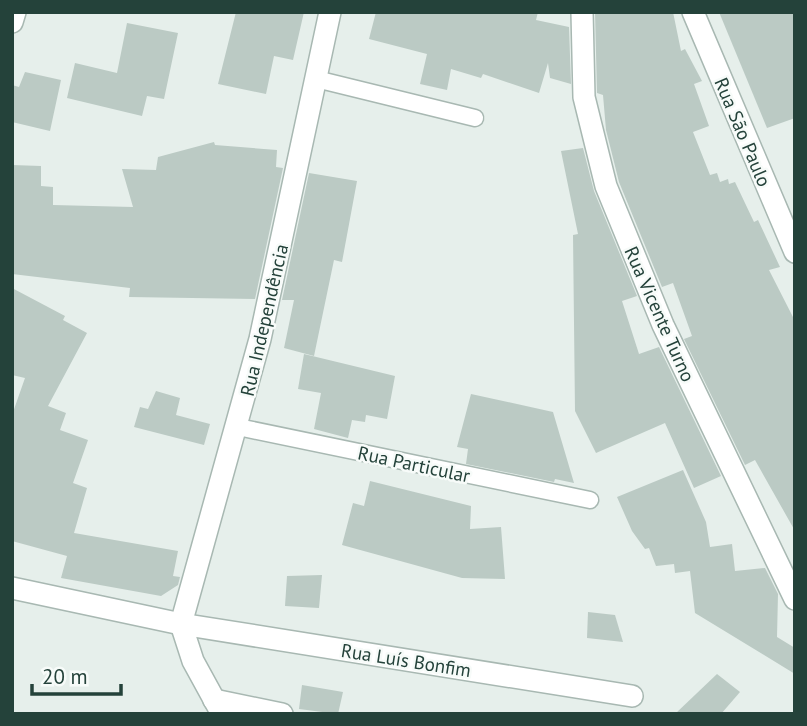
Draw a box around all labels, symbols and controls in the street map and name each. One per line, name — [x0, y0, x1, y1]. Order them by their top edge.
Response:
street label: Rua São Paulo — [709, 74, 777, 190]
street label: Rua Independência — [235, 242, 293, 398]
street label: Rua Vicente Turno — [619, 243, 701, 385]
street label: Rua Particular — [356, 440, 473, 488]
street label: Rua Luís Bonfim — [339, 638, 473, 682]
scale bar — [32, 652, 121, 696]
text: 20 m — [42, 663, 88, 690]

